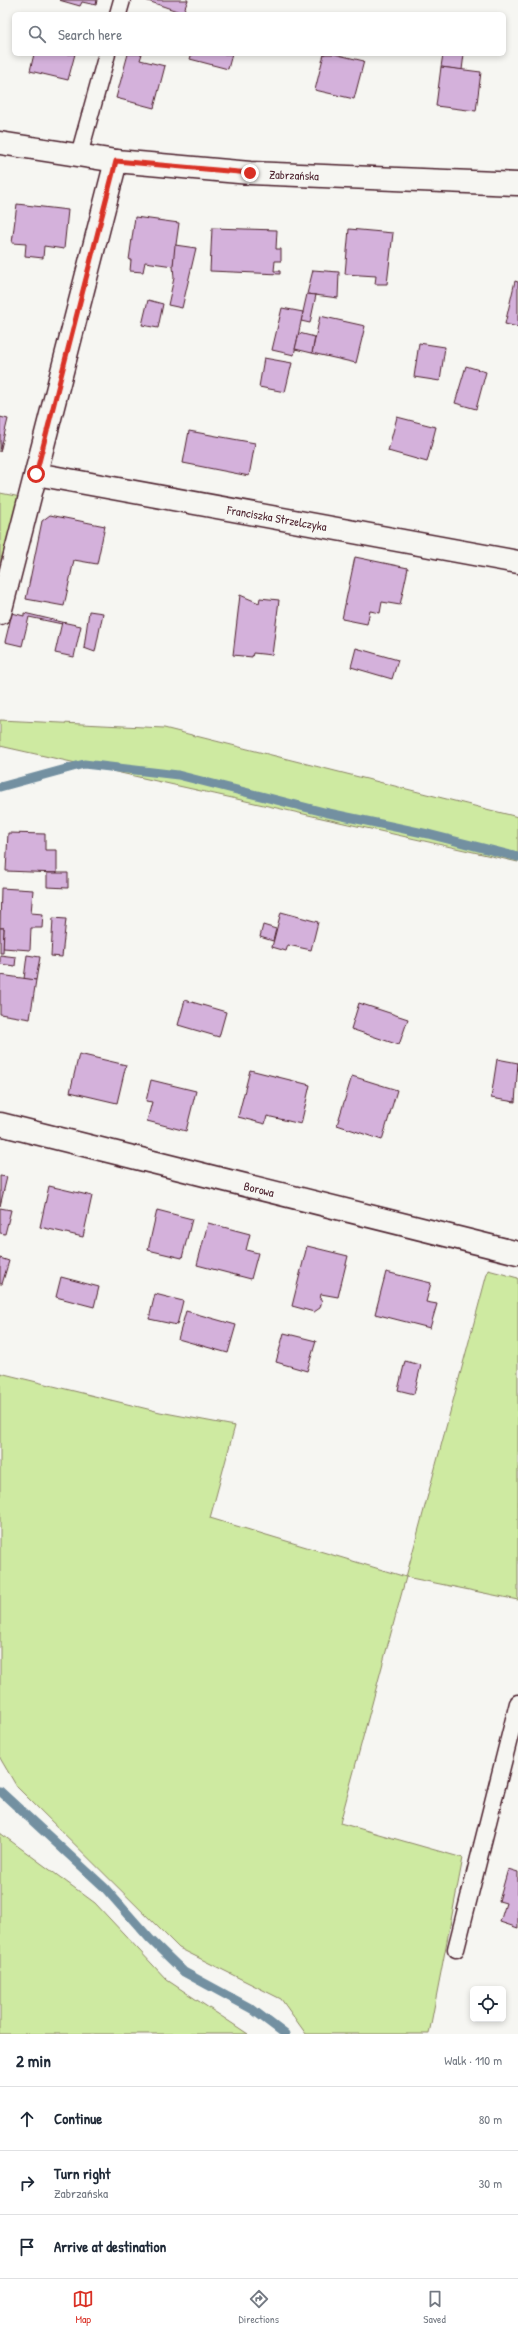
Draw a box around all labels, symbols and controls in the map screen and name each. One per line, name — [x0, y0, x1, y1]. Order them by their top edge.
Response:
search box — [12, 12, 506, 56]
icon: search — [26, 23, 48, 45]
text: Search here — [58, 24, 122, 45]
route end — [241, 164, 259, 182]
street label: Zabrzańska — [269, 166, 320, 184]
route start — [27, 465, 45, 483]
street label: Franciszka Strzelczyka — [225, 501, 328, 535]
street label: Borowa — [242, 1177, 276, 1201]
map controls — [470, 1986, 506, 2022]
button: locate — [470, 1986, 506, 2022]
text: 2 min — [16, 2049, 51, 2072]
text: Walk · 110 m — [444, 2051, 502, 2069]
icon: ahead — [16, 2108, 38, 2130]
text: Continue — [54, 2108, 102, 2129]
text: 80 m — [479, 2110, 502, 2128]
text: Turn right — [54, 2163, 110, 2184]
icon: right — [16, 2172, 38, 2194]
text: 30 m — [479, 2174, 502, 2192]
text: Zabrzańska — [54, 2184, 108, 2202]
icon: arrive — [16, 2236, 38, 2258]
text: Arrive at destination — [54, 2236, 166, 2257]
tab: Map — [72, 2288, 94, 2326]
tab: Directions — [239, 2288, 279, 2326]
tab: Saved — [423, 2288, 446, 2326]

